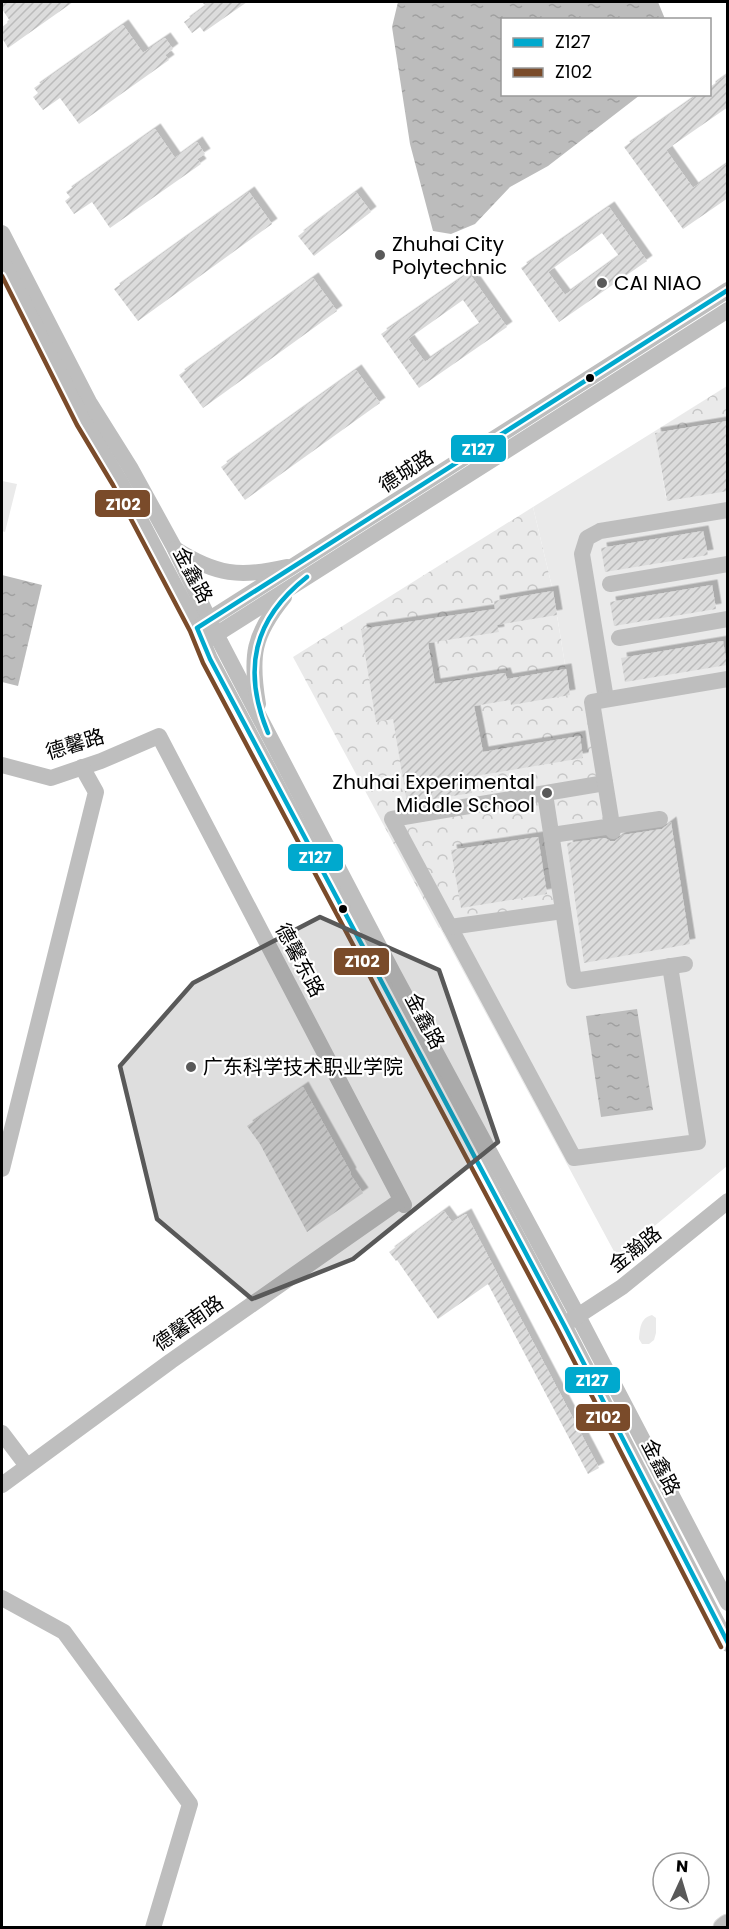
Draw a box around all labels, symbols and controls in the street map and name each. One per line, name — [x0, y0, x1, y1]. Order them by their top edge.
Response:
legend — [501, 18, 711, 96]
text: Z127 — [555, 29, 591, 54]
text: Z102 — [555, 59, 592, 84]
place label: Zhuhai City Polytechnic — [392, 230, 507, 281]
marker: Zhuhai City Polytechnic — [373, 248, 387, 262]
place label: CAI NIAO — [614, 269, 701, 297]
marker: CAI NIAO — [595, 276, 609, 290]
unlabelled marker — [584, 372, 596, 384]
line badge: Z127 — [450, 434, 507, 463]
text: Z127 — [461, 438, 495, 461]
street label: 德城路 — [373, 443, 439, 499]
line badge: Z102 — [94, 489, 151, 518]
text: Z102 — [105, 493, 141, 516]
street label: 金鑫路 — [167, 542, 219, 608]
street label: 德馨路 — [42, 722, 108, 766]
place label: Zhuhai Experimental Middle School — [332, 768, 535, 819]
marker: Zhuhai Experimental Middle School — [540, 786, 554, 800]
line badge: Z127 — [287, 843, 344, 872]
text: Z127 — [298, 846, 332, 869]
unlabelled marker — [337, 903, 349, 915]
street label: 德馨东路 — [269, 918, 331, 1002]
line badge: Z102 — [333, 947, 390, 976]
text: Z102 — [344, 950, 380, 973]
street label: 金鑫路 — [399, 988, 451, 1054]
place label: 广东科学技术职业学院 — [203, 1053, 403, 1081]
marker: 广东科学技术职业学院 — [184, 1060, 198, 1074]
street label: 金瀚路 — [603, 1219, 667, 1279]
street label: 德馨南路 — [147, 1289, 229, 1357]
line badge: Z127 — [564, 1366, 621, 1394]
text: Z127 — [575, 1369, 609, 1392]
line badge: Z102 — [575, 1403, 631, 1432]
text: Z102 — [585, 1406, 621, 1429]
street label: 金鑫路 — [635, 1434, 687, 1500]
north arrow — [651, 1851, 711, 1911]
text: N — [675, 1855, 689, 1878]

